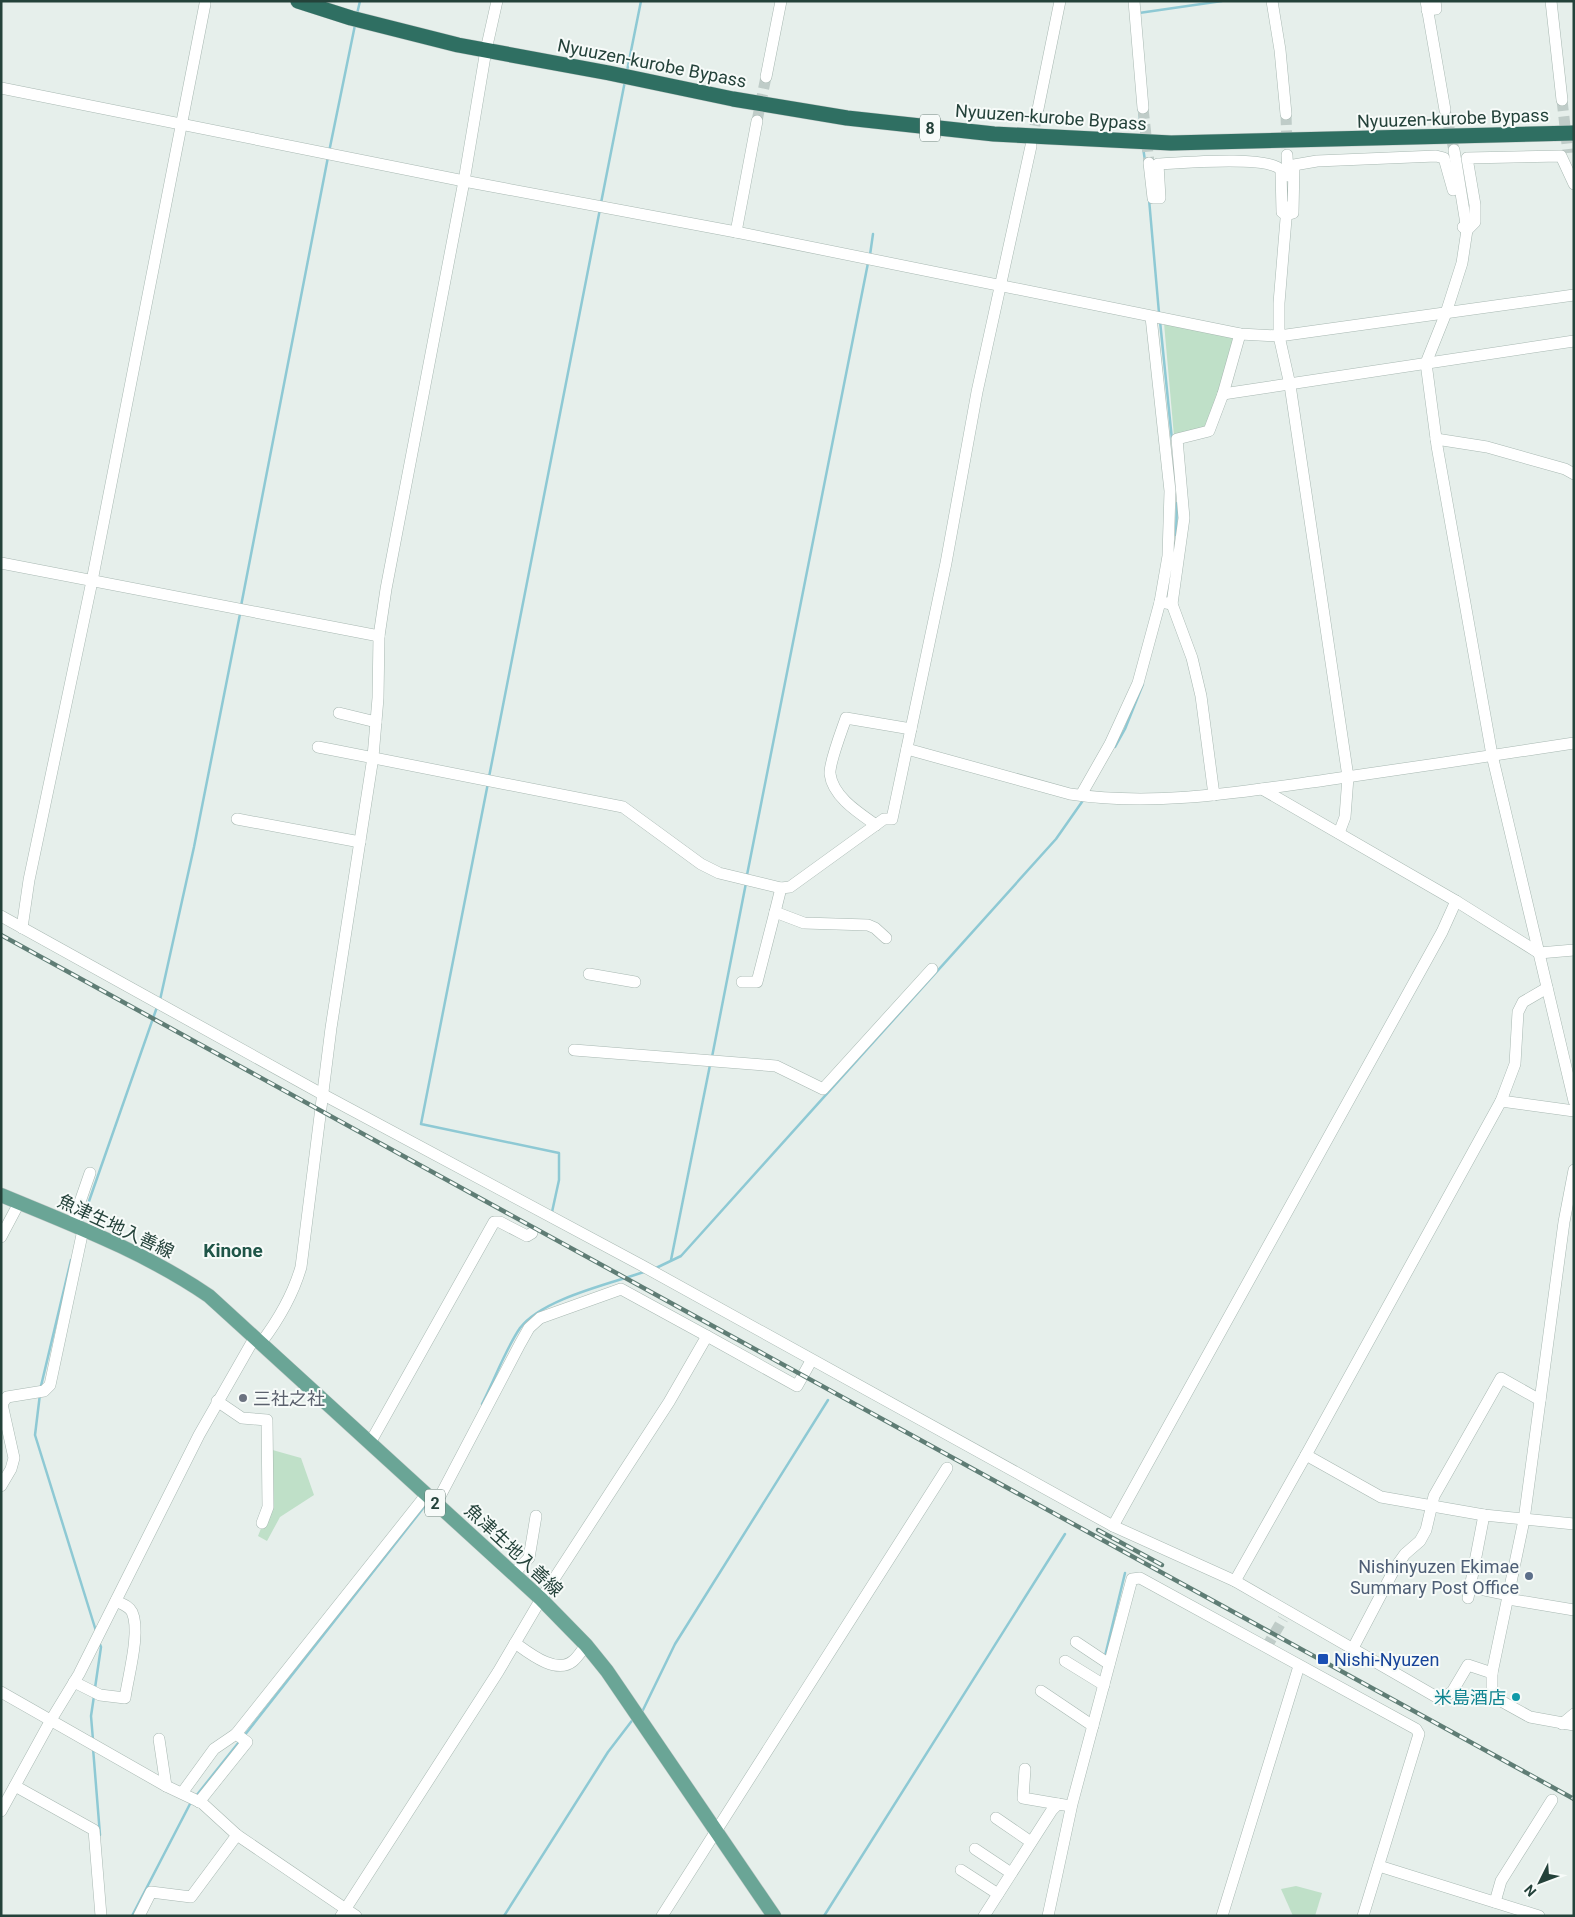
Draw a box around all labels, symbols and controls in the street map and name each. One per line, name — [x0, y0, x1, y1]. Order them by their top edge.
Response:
street label: Nyuuzen-kurobe Bypass — [556, 34, 748, 92]
street label: Nyuuzen-kurobe Bypass — [954, 100, 1148, 134]
street label: Nyuuzen-kurobe Bypass — [1357, 104, 1549, 132]
road number: 8 — [920, 115, 940, 142]
street label: 魚津生地入善線 — [54, 1190, 178, 1262]
district label: Kinone — [203, 1239, 263, 1262]
place label: 三社之社 — [253, 1388, 325, 1409]
marker: 三社之社 — [237, 1392, 249, 1404]
road number: 2 — [425, 1490, 445, 1516]
street label: 魚津生地入善線 — [461, 1499, 567, 1601]
place label: Nishinyuzen Ekimae Summary Post Office — [1350, 1556, 1519, 1598]
marker: Nishinyuzen Ekimae Summary Post Office — [1523, 1570, 1535, 1582]
place label: Nishi-Nyuzen — [1334, 1649, 1439, 1670]
marker: Nishi-Nyuzen — [1316, 1652, 1330, 1666]
place label: 米島酒店 — [1434, 1687, 1506, 1708]
marker: 米島酒店 — [1510, 1691, 1522, 1703]
north arrow — [1515, 1857, 1565, 1907]
text: N — [1521, 1882, 1540, 1900]

